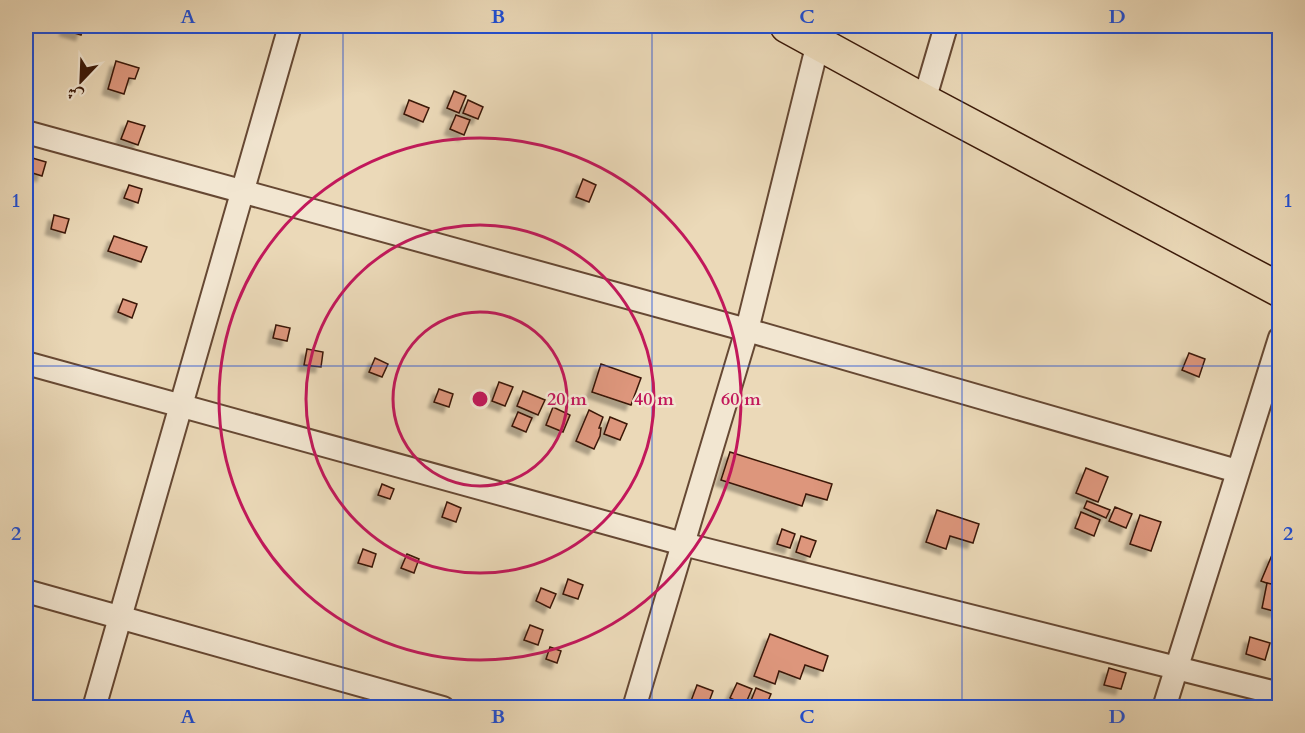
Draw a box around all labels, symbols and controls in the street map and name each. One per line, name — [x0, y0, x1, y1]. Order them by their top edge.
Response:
text: A — [180, 3, 196, 30]
text: B — [491, 3, 505, 30]
text: C — [799, 3, 815, 30]
text: D — [1108, 3, 1126, 30]
north arrow — [51, 51, 111, 111]
text: ش — [64, 81, 87, 107]
text: 1 — [11, 187, 21, 214]
text: 1 — [1283, 187, 1293, 214]
text: 20 m — [547, 387, 587, 412]
text: 40 m — [634, 387, 674, 412]
text: 60 m — [721, 387, 761, 412]
centre of rings — [470, 389, 490, 409]
text: 2 — [11, 520, 21, 547]
text: 2 — [1283, 520, 1293, 547]
text: A — [180, 703, 196, 730]
text: B — [491, 703, 505, 730]
text: C — [799, 703, 815, 730]
text: D — [1108, 703, 1126, 730]

